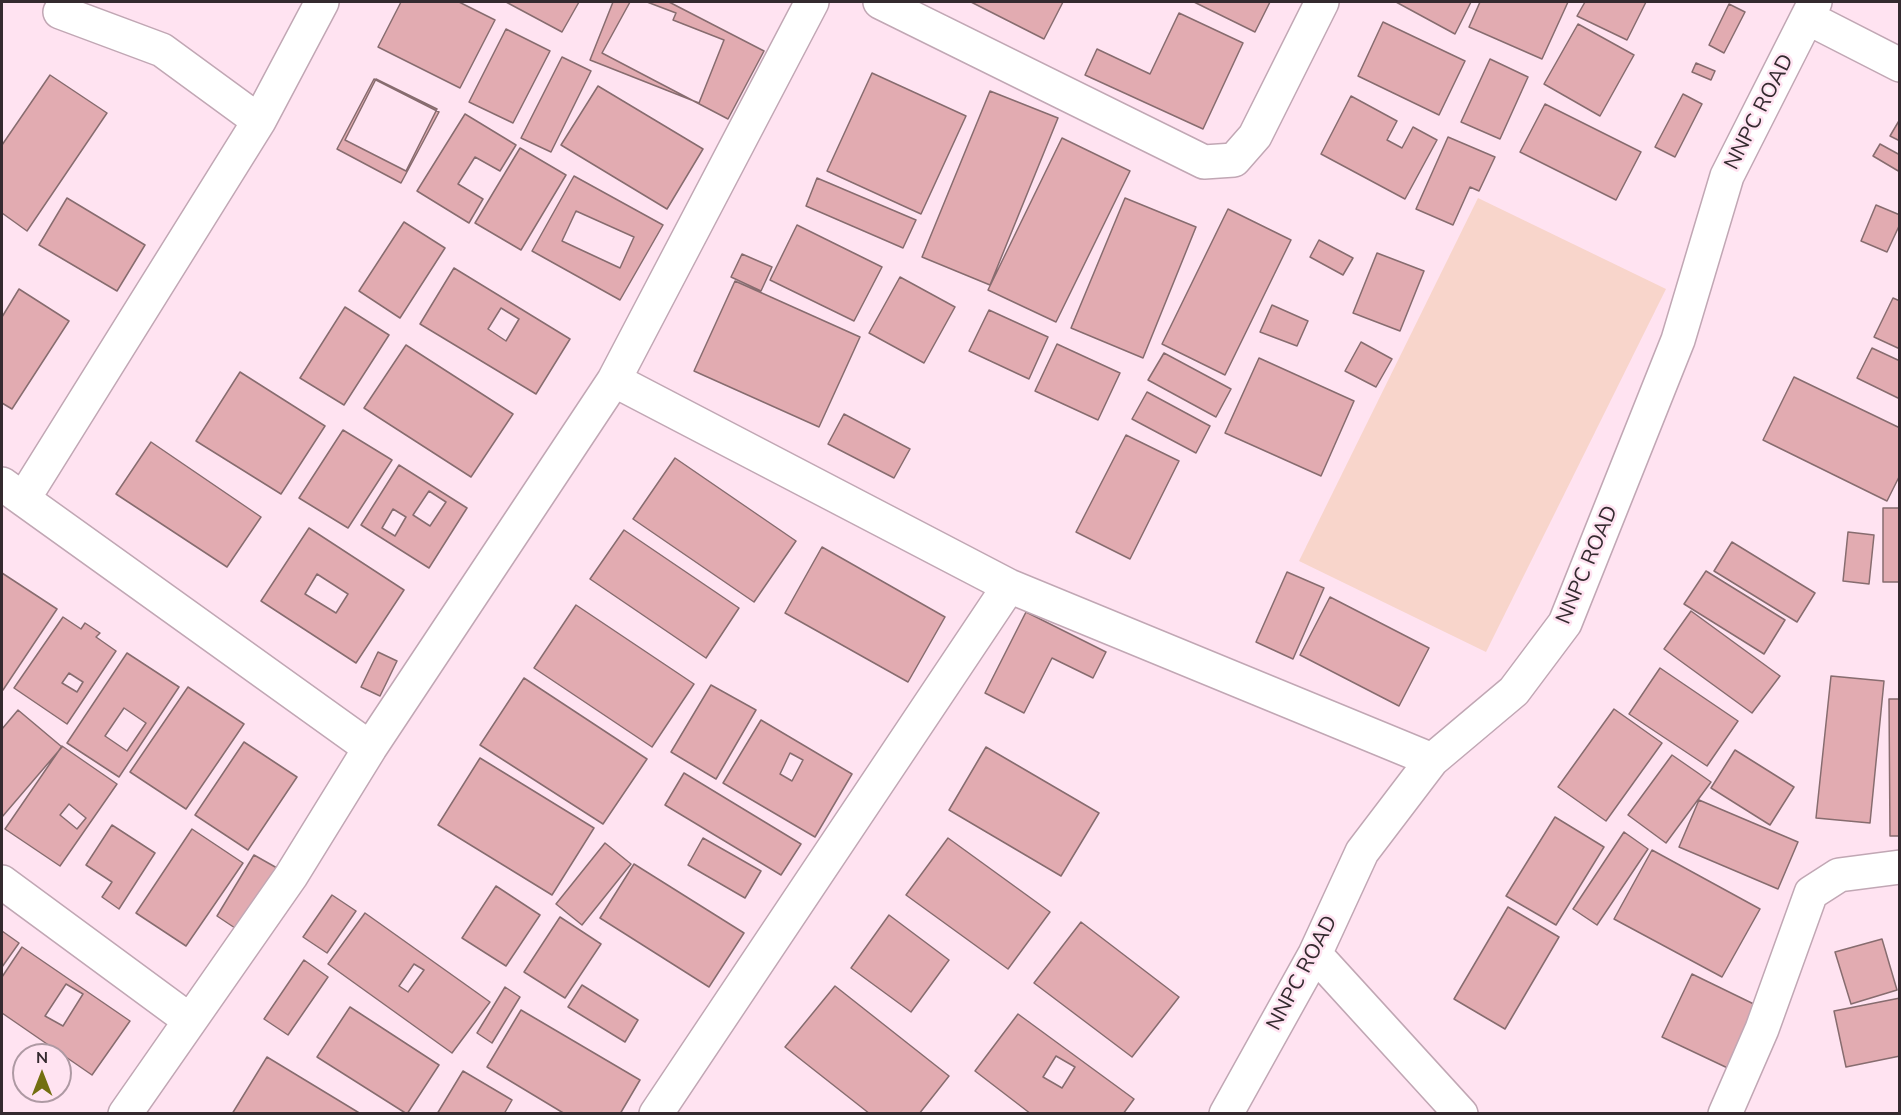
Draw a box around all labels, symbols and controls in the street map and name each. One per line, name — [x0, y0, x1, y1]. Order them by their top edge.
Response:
street label: NNPC ROAD — [1719, 50, 1799, 174]
street label: NNPC ROAD — [1551, 502, 1623, 628]
street label: NNPC ROAD — [1261, 911, 1343, 1035]
north arrow — [12, 1043, 72, 1103]
text: N — [36, 1047, 48, 1067]

